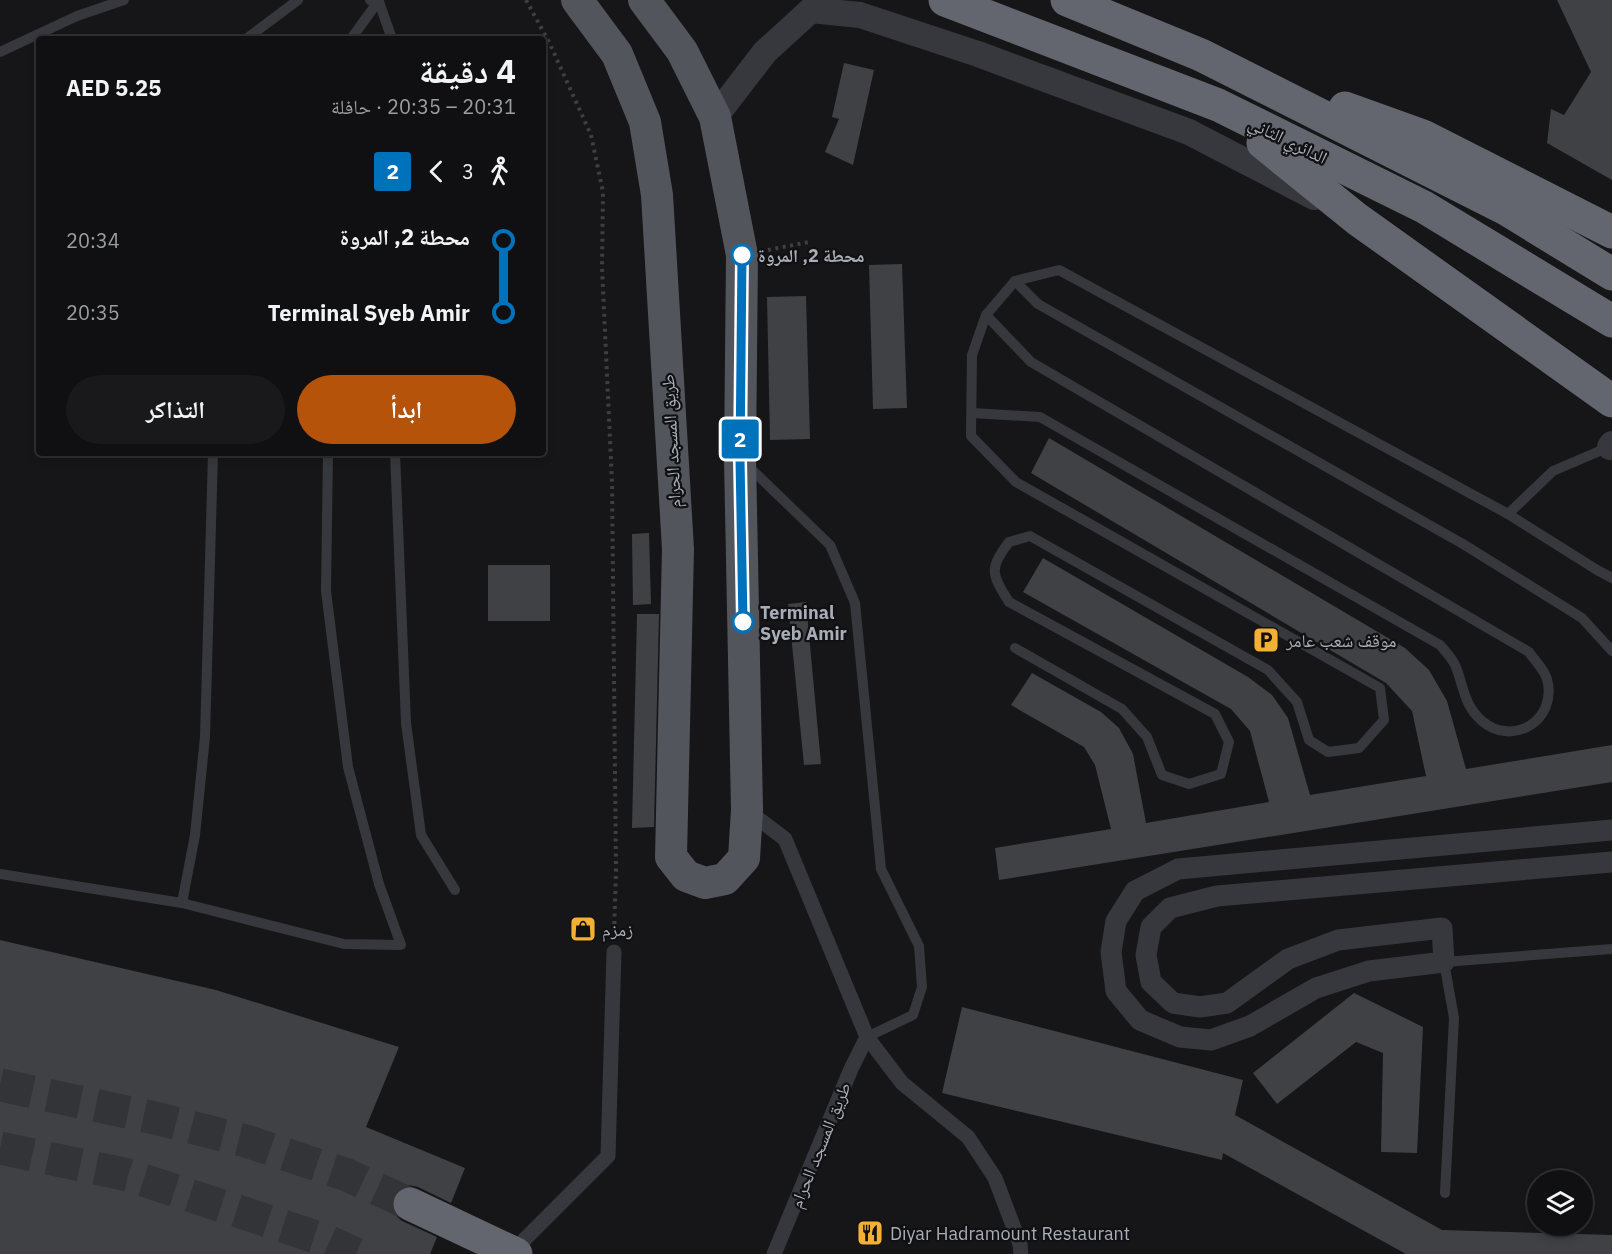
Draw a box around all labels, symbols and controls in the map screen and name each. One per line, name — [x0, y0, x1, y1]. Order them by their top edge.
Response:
text: 4 دقيقة — [419, 49, 516, 92]
text: AED 5.25 — [66, 73, 161, 102]
text: 20:31 – 20:35 · حافلة — [331, 93, 516, 120]
street label: الدائري الثاني — [1243, 111, 1331, 172]
icon: back — [420, 155, 453, 188]
icon: walk — [483, 155, 516, 188]
text: 2 — [386, 157, 399, 185]
text: 3 — [462, 158, 474, 185]
text: محطة 2, المروة — [340, 222, 470, 251]
text: 20:34 — [66, 227, 120, 254]
marker: محطة 2, المروة — [731, 244, 753, 266]
place label: محطة 2, المروة — [758, 244, 865, 267]
text: Terminal Syeb Amir — [268, 298, 470, 327]
text: 20:35 — [66, 299, 120, 326]
street label: طريق المسجد الحرام — [656, 374, 687, 508]
button: التذاكر — [66, 375, 285, 444]
button: ابدأ — [297, 375, 516, 444]
line badge: 2 — [720, 420, 760, 458]
text: 2 — [734, 425, 746, 453]
place label: Terminal Syeb Amir — [760, 601, 847, 645]
marker: Terminal Syeb Amir — [732, 611, 754, 633]
parking icon: موقف شعب عامر — [1251, 625, 1281, 655]
place label: موقف شعب عامر — [1285, 629, 1397, 652]
shop icon: زمزم — [568, 914, 598, 944]
place label: زمزم — [602, 918, 633, 942]
street label: طريق المسجد الحرام — [784, 1079, 857, 1212]
map controls — [1527, 1170, 1593, 1236]
button: layers — [1527, 1170, 1593, 1236]
restaurant icon: Diyar Hadramount Restaurant — [855, 1218, 885, 1248]
place label: Diyar Hadramount Restaurant — [890, 1222, 1130, 1245]

